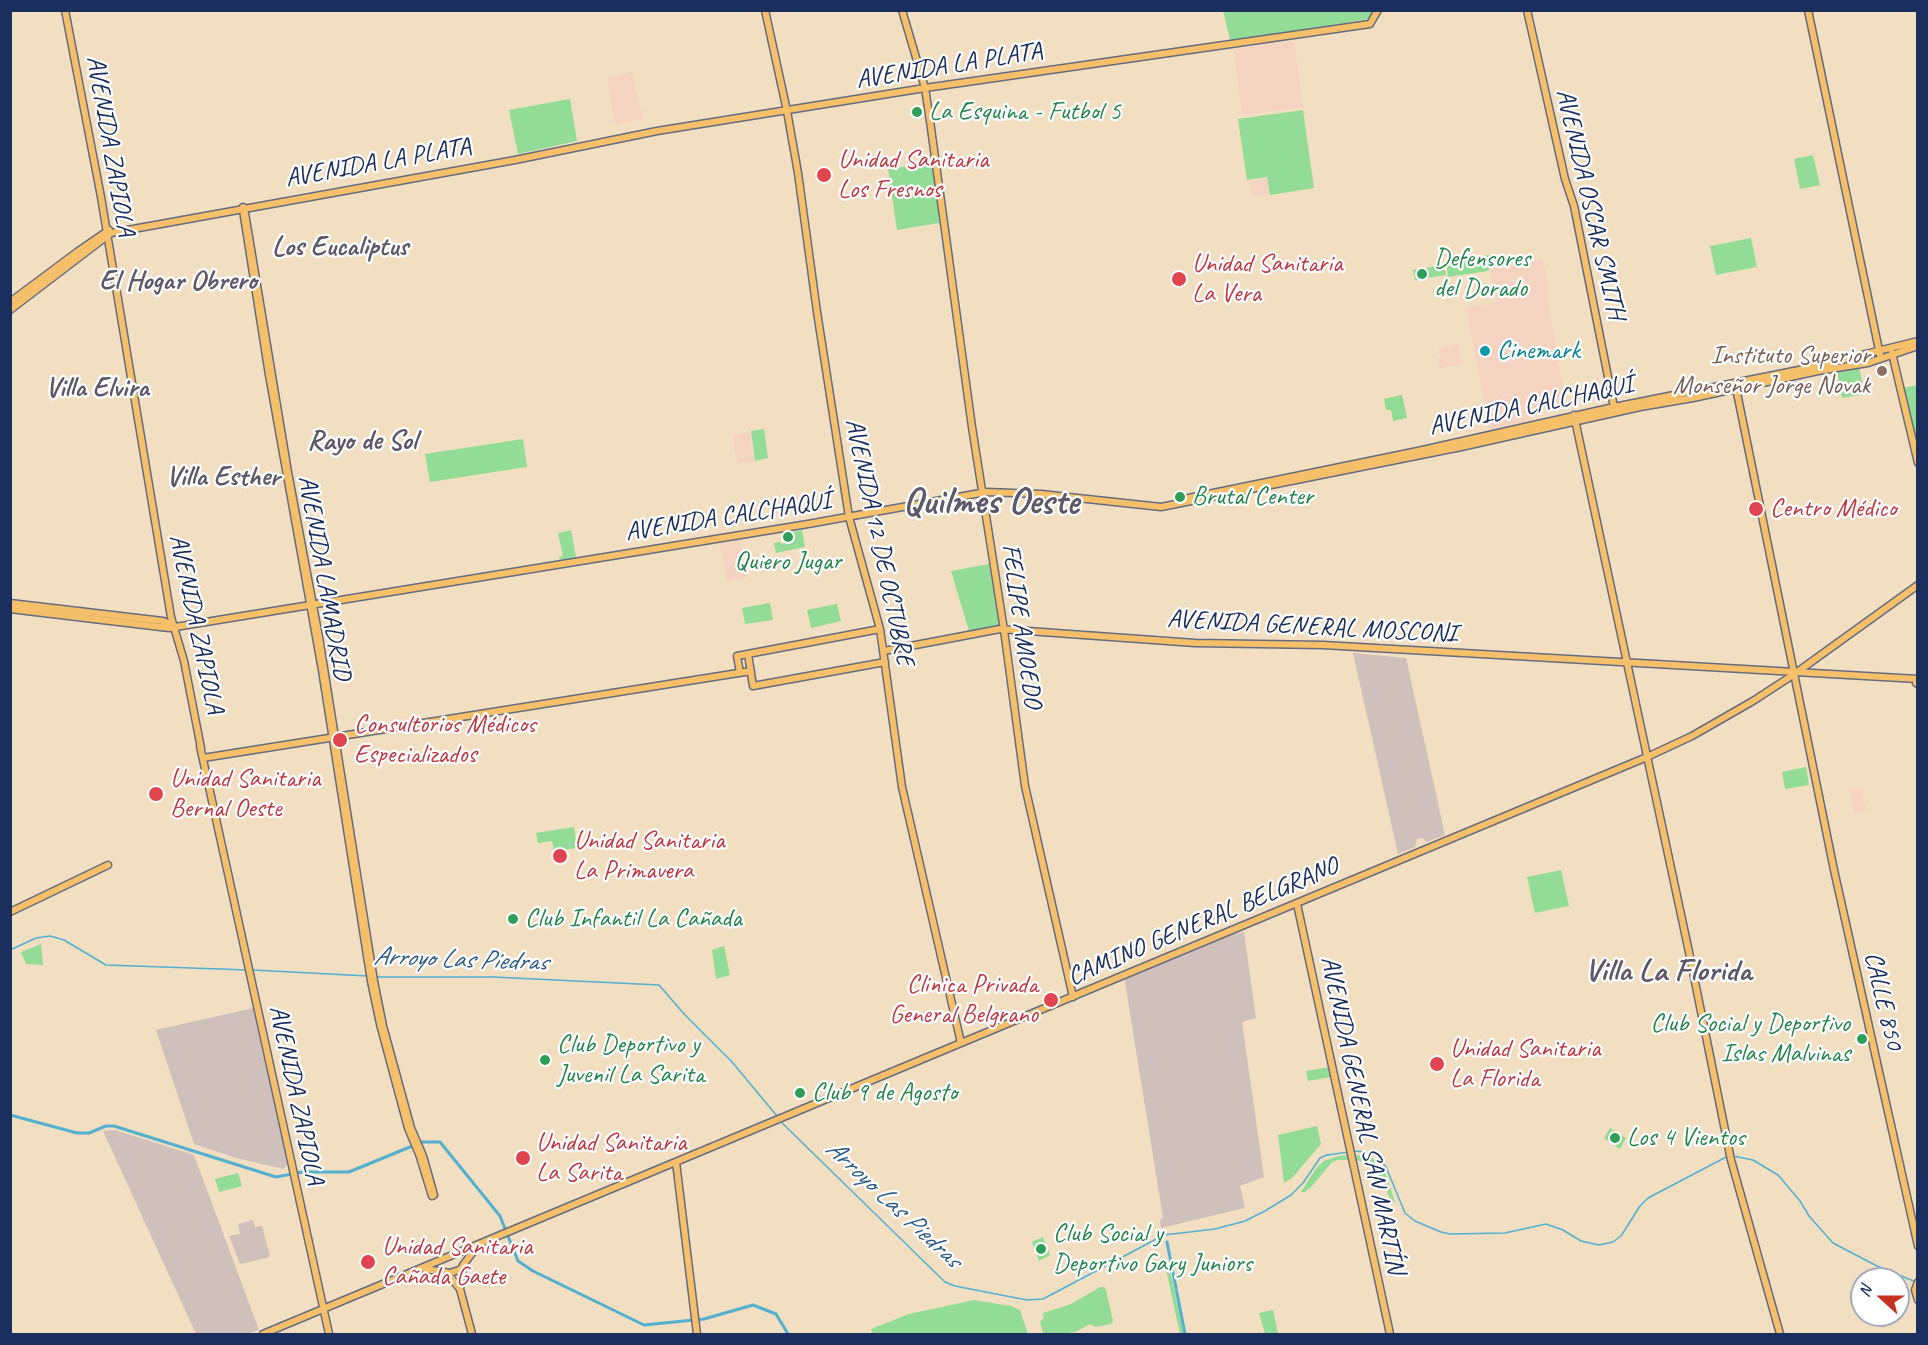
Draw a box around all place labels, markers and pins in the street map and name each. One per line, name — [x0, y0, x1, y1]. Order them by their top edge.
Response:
place label: La Esquina - Futbol 5 — [929, 96, 1121, 128]
marker: La Esquina - Futbol 5 — [910, 105, 924, 119]
place label: Unidad Sanitaria Los Fresnos — [838, 144, 988, 206]
marker: Unidad Sanitaria Los Fresnos — [815, 166, 833, 184]
place label: Defensores del Dorado — [1434, 243, 1530, 304]
place label: Unidad Sanitaria La Vera — [1192, 248, 1342, 310]
marker: Defensores del Dorado — [1415, 267, 1429, 281]
marker: Unidad Sanitaria La Vera — [1170, 270, 1188, 288]
place label: Cinemark — [1497, 335, 1580, 367]
place label: Instituto Superior Monseñor Jorge Novak — [1673, 340, 1870, 402]
marker: Cinemark — [1478, 344, 1492, 358]
marker: Instituto Superior Monseñor Jorge Novak — [1875, 364, 1889, 378]
place label: Brutal Center — [1192, 481, 1313, 513]
marker: Brutal Center — [1173, 490, 1187, 504]
place label: Centro Médico — [1770, 493, 1896, 525]
marker: Centro Médico — [1747, 500, 1765, 518]
marker: Quiero Jugar — [781, 530, 795, 544]
place label: Quiero Jugar — [735, 546, 841, 578]
place label: Consultorios Médicos Especializados — [354, 709, 536, 770]
marker: Consultorios Médicos Especializados — [331, 731, 349, 749]
place label: Unidad Sanitaria Bernal Oeste — [170, 763, 320, 825]
marker: Unidad Sanitaria Bernal Oeste — [147, 785, 165, 803]
place label: Unidad Sanitaria La Primavera — [574, 825, 724, 886]
marker: Unidad Sanitaria La Primavera — [551, 847, 569, 865]
place label: Club Infantil La Cañada — [525, 903, 742, 935]
marker: Club Infantil La Cañada — [506, 912, 520, 926]
place label: Clinica Privada General Belgrano — [890, 969, 1038, 1030]
marker: Clinica Privada General Belgrano — [1042, 991, 1060, 1009]
place label: Club Social y Deportivo Islas Malvinas — [1650, 1008, 1850, 1070]
place label: Club Deportivo y Juvenil La Sarita — [557, 1029, 704, 1090]
marker: Club Social y Deportivo Islas Malvinas — [1855, 1032, 1869, 1046]
place label: Unidad Sanitaria La Florida — [1450, 1033, 1600, 1094]
marker: Club Deportivo y Juvenil La Sarita — [538, 1053, 552, 1067]
marker: Unidad Sanitaria La Florida — [1428, 1055, 1446, 1073]
place label: Club 9 de Agosto — [812, 1077, 957, 1109]
marker: Club 9 de Agosto — [793, 1086, 807, 1100]
place label: Los 4 Vientos — [1627, 1122, 1745, 1154]
place label: Unidad Sanitaria La Sarita — [536, 1127, 686, 1188]
marker: Los 4 Vientos — [1608, 1131, 1622, 1145]
marker: Unidad Sanitaria La Sarita — [514, 1149, 532, 1167]
place label: Club Social y Deportivo Gary Juniors — [1053, 1218, 1252, 1280]
place label: Unidad Sanitaria Cañada Gaete — [382, 1231, 532, 1292]
marker: Club Social y Deportivo Gary Juniors — [1034, 1242, 1048, 1256]
marker: Unidad Sanitaria Cañada Gaete — [359, 1253, 377, 1271]

